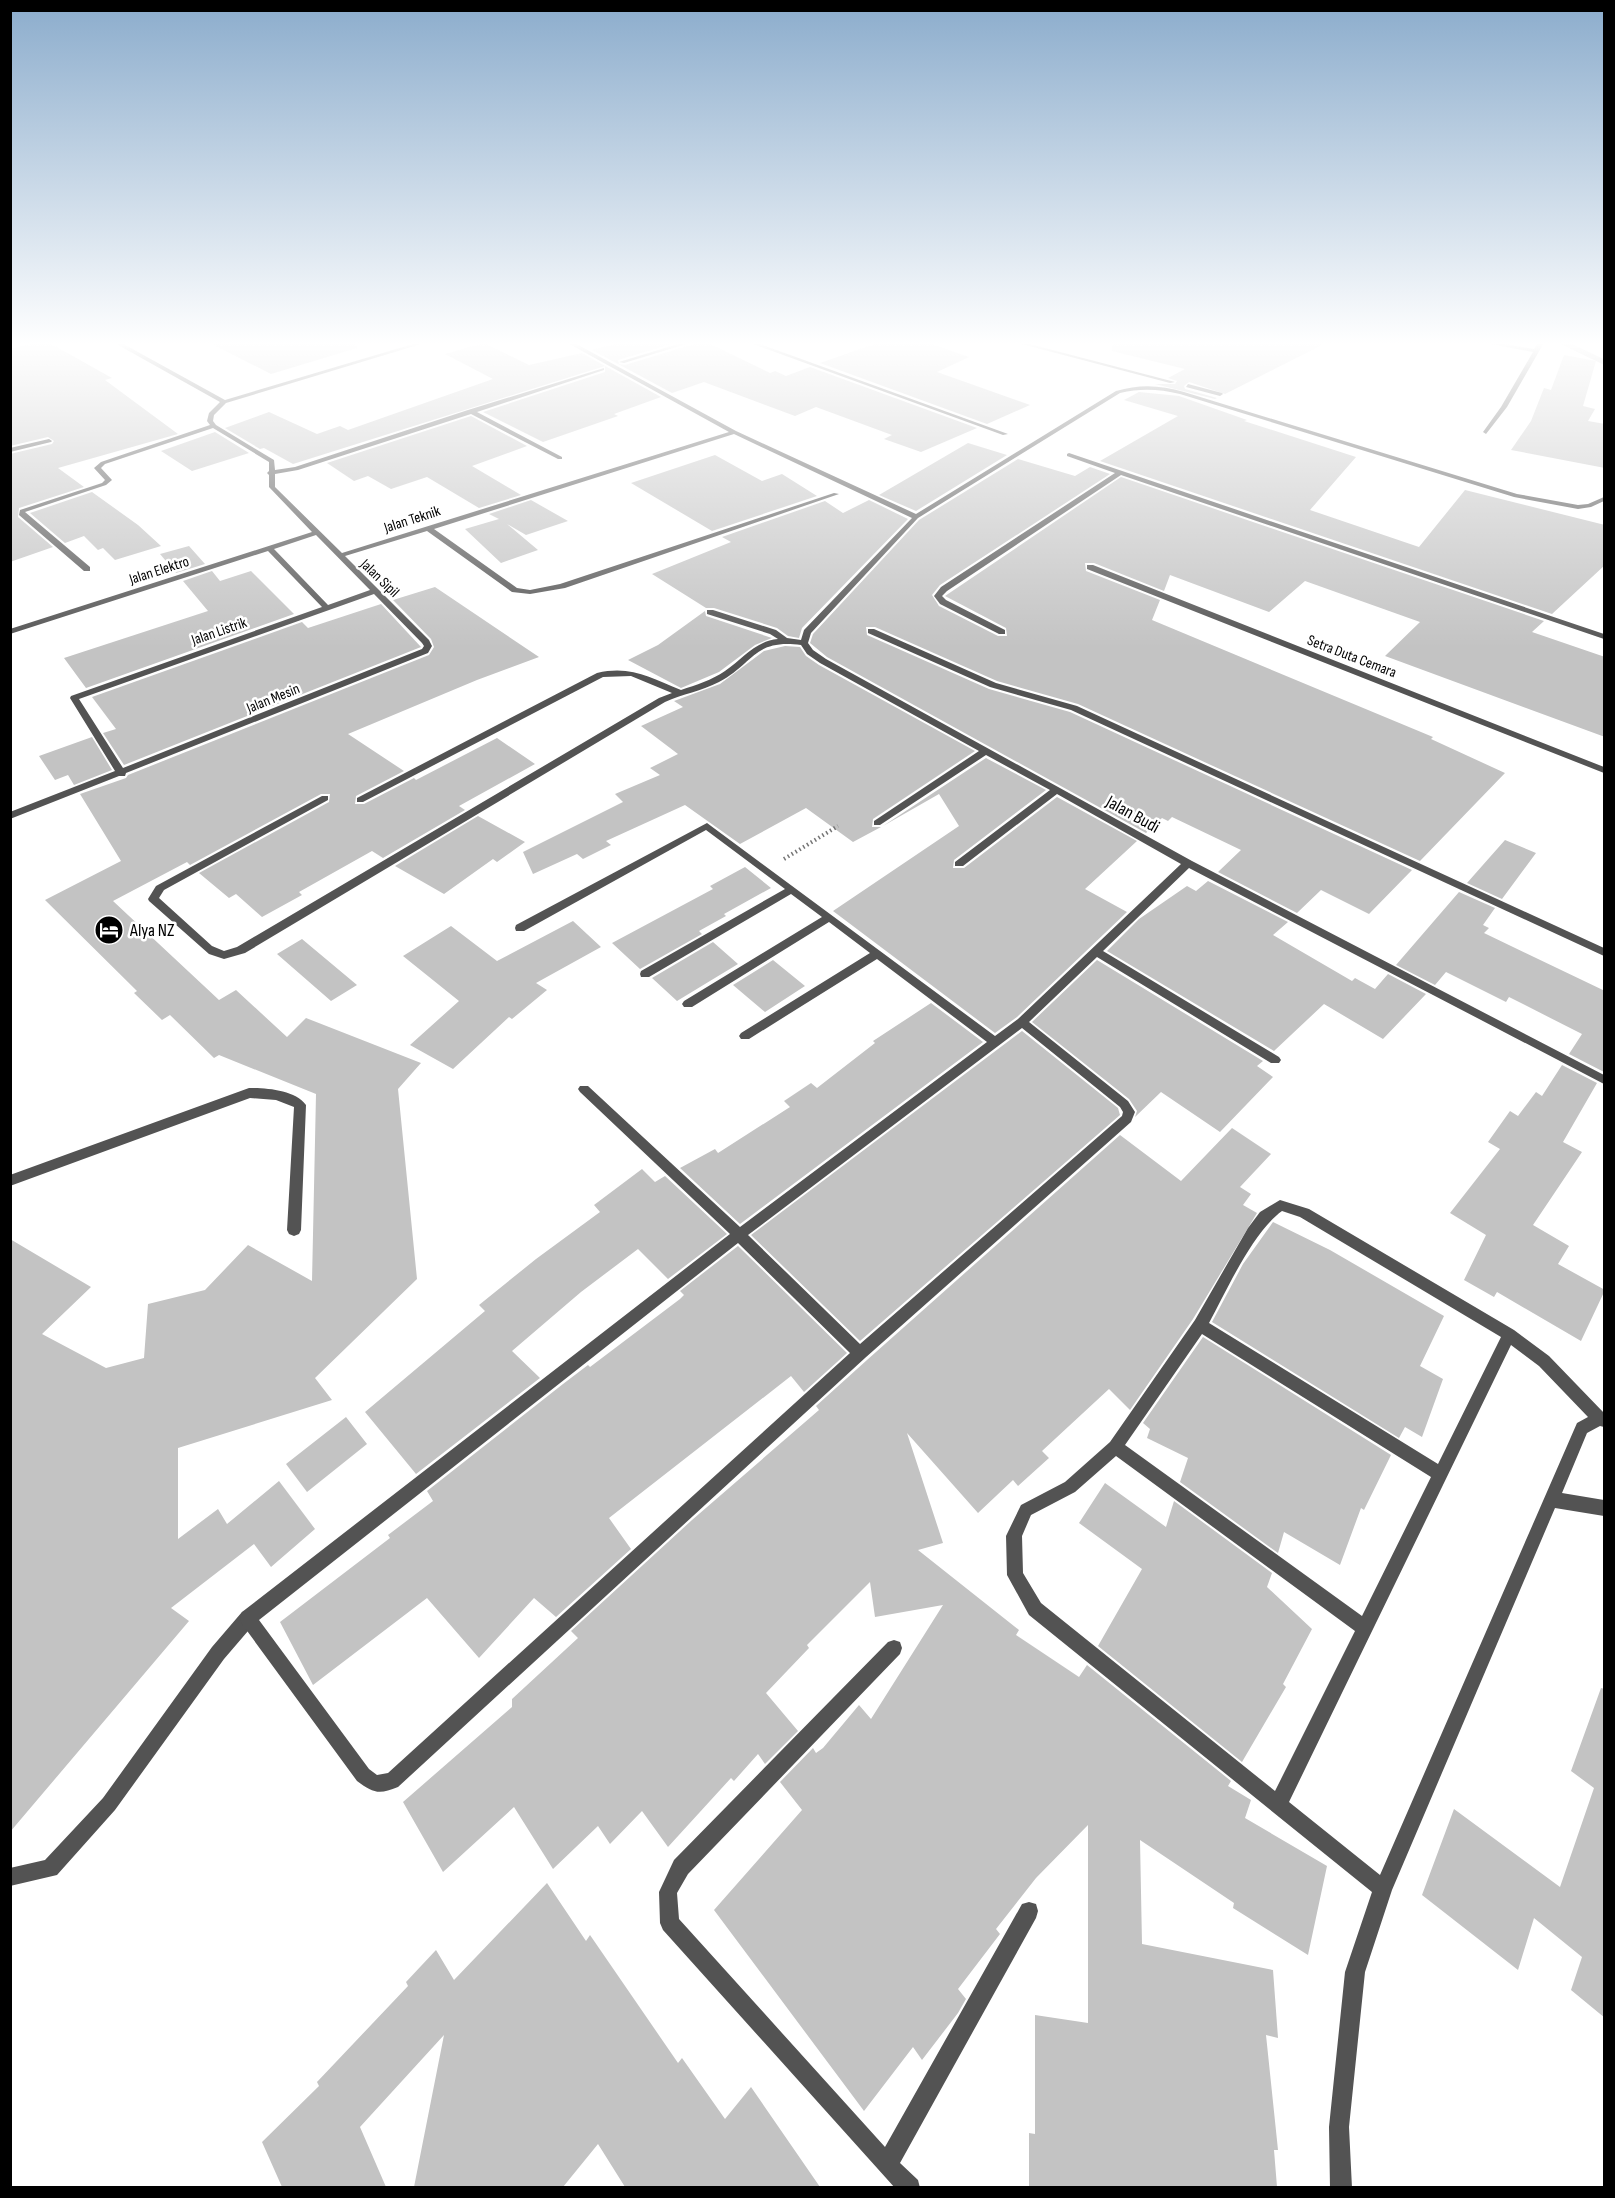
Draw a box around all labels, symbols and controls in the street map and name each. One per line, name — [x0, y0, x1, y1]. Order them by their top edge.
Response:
street label: Jalan Teknik — [381, 501, 443, 538]
street label: Jalan Elektro — [126, 552, 191, 589]
street label: Jalan Sipil — [355, 554, 403, 602]
street label: Jalan Listrik — [188, 613, 250, 650]
street label: Setra Duta Cemara — [1305, 631, 1399, 682]
street label: Jalan Mesin — [243, 679, 303, 718]
street label: Jalan Budi — [1101, 791, 1163, 838]
hotel icon: Alya NZ — [93, 914, 125, 946]
place label: Alya NZ — [129, 920, 175, 941]

